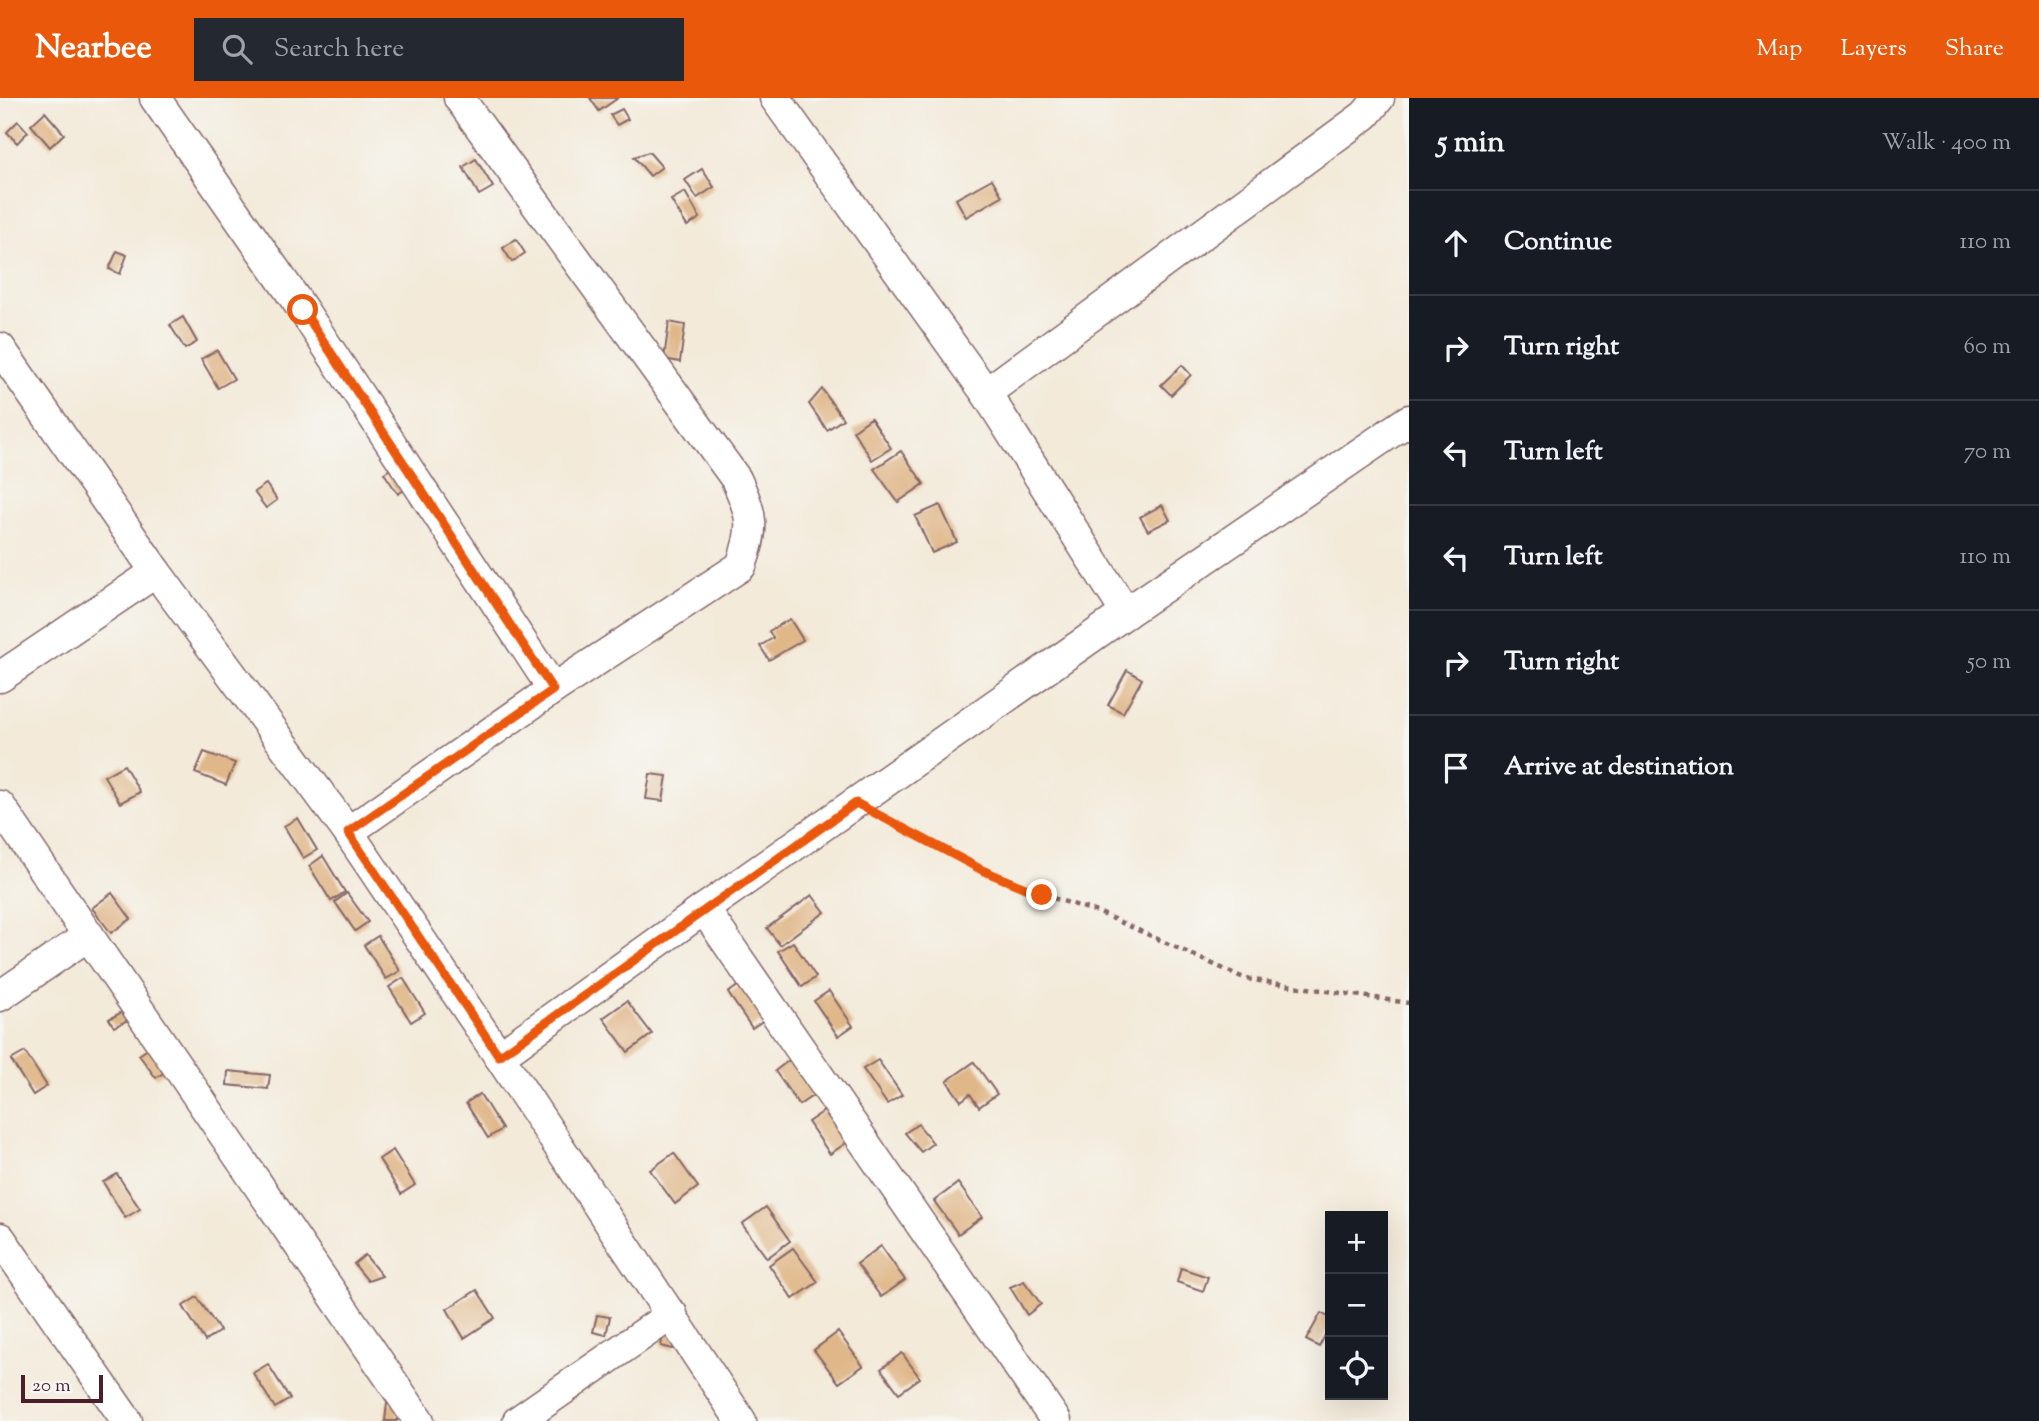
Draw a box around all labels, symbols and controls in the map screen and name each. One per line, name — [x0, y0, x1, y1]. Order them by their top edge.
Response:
search box — [194, 18, 684, 81]
text: Nearbee — [35, 25, 152, 73]
icon: search — [218, 30, 256, 68]
text: Search here — [274, 31, 404, 68]
text: Map — [1756, 32, 1802, 66]
text: Layers — [1840, 32, 1907, 66]
text: Share — [1945, 32, 2004, 66]
text: 5 min — [1437, 122, 1505, 165]
text: Walk · 400 m — [1882, 127, 2011, 160]
icon: ahead — [1437, 224, 1475, 262]
text: Continue — [1504, 224, 1612, 261]
text: 110 m — [1960, 226, 2011, 259]
route start — [287, 294, 318, 325]
icon: right — [1437, 329, 1475, 367]
text: Turn right — [1504, 329, 1619, 366]
text: 60 m — [1963, 331, 2011, 364]
icon: left — [1437, 434, 1475, 472]
text: Turn left — [1504, 434, 1603, 471]
text: 70 m — [1964, 436, 2011, 469]
icon: left — [1437, 539, 1475, 577]
text: Turn left — [1504, 539, 1603, 576]
text: 110 m — [1960, 541, 2011, 574]
icon: right — [1437, 644, 1475, 682]
text: Turn right — [1504, 644, 1619, 681]
text: 50 m — [1967, 646, 2011, 679]
icon: arrive — [1437, 749, 1475, 787]
text: Arrive at destination — [1504, 749, 1734, 786]
route end — [1026, 879, 1057, 910]
map controls — [1325, 1211, 1388, 1400]
button: + — [1325, 1211, 1388, 1274]
button: − — [1325, 1274, 1388, 1337]
button: locate — [1325, 1337, 1388, 1400]
scale bar — [21, 1372, 103, 1404]
text: 20 m — [32, 1373, 71, 1400]

